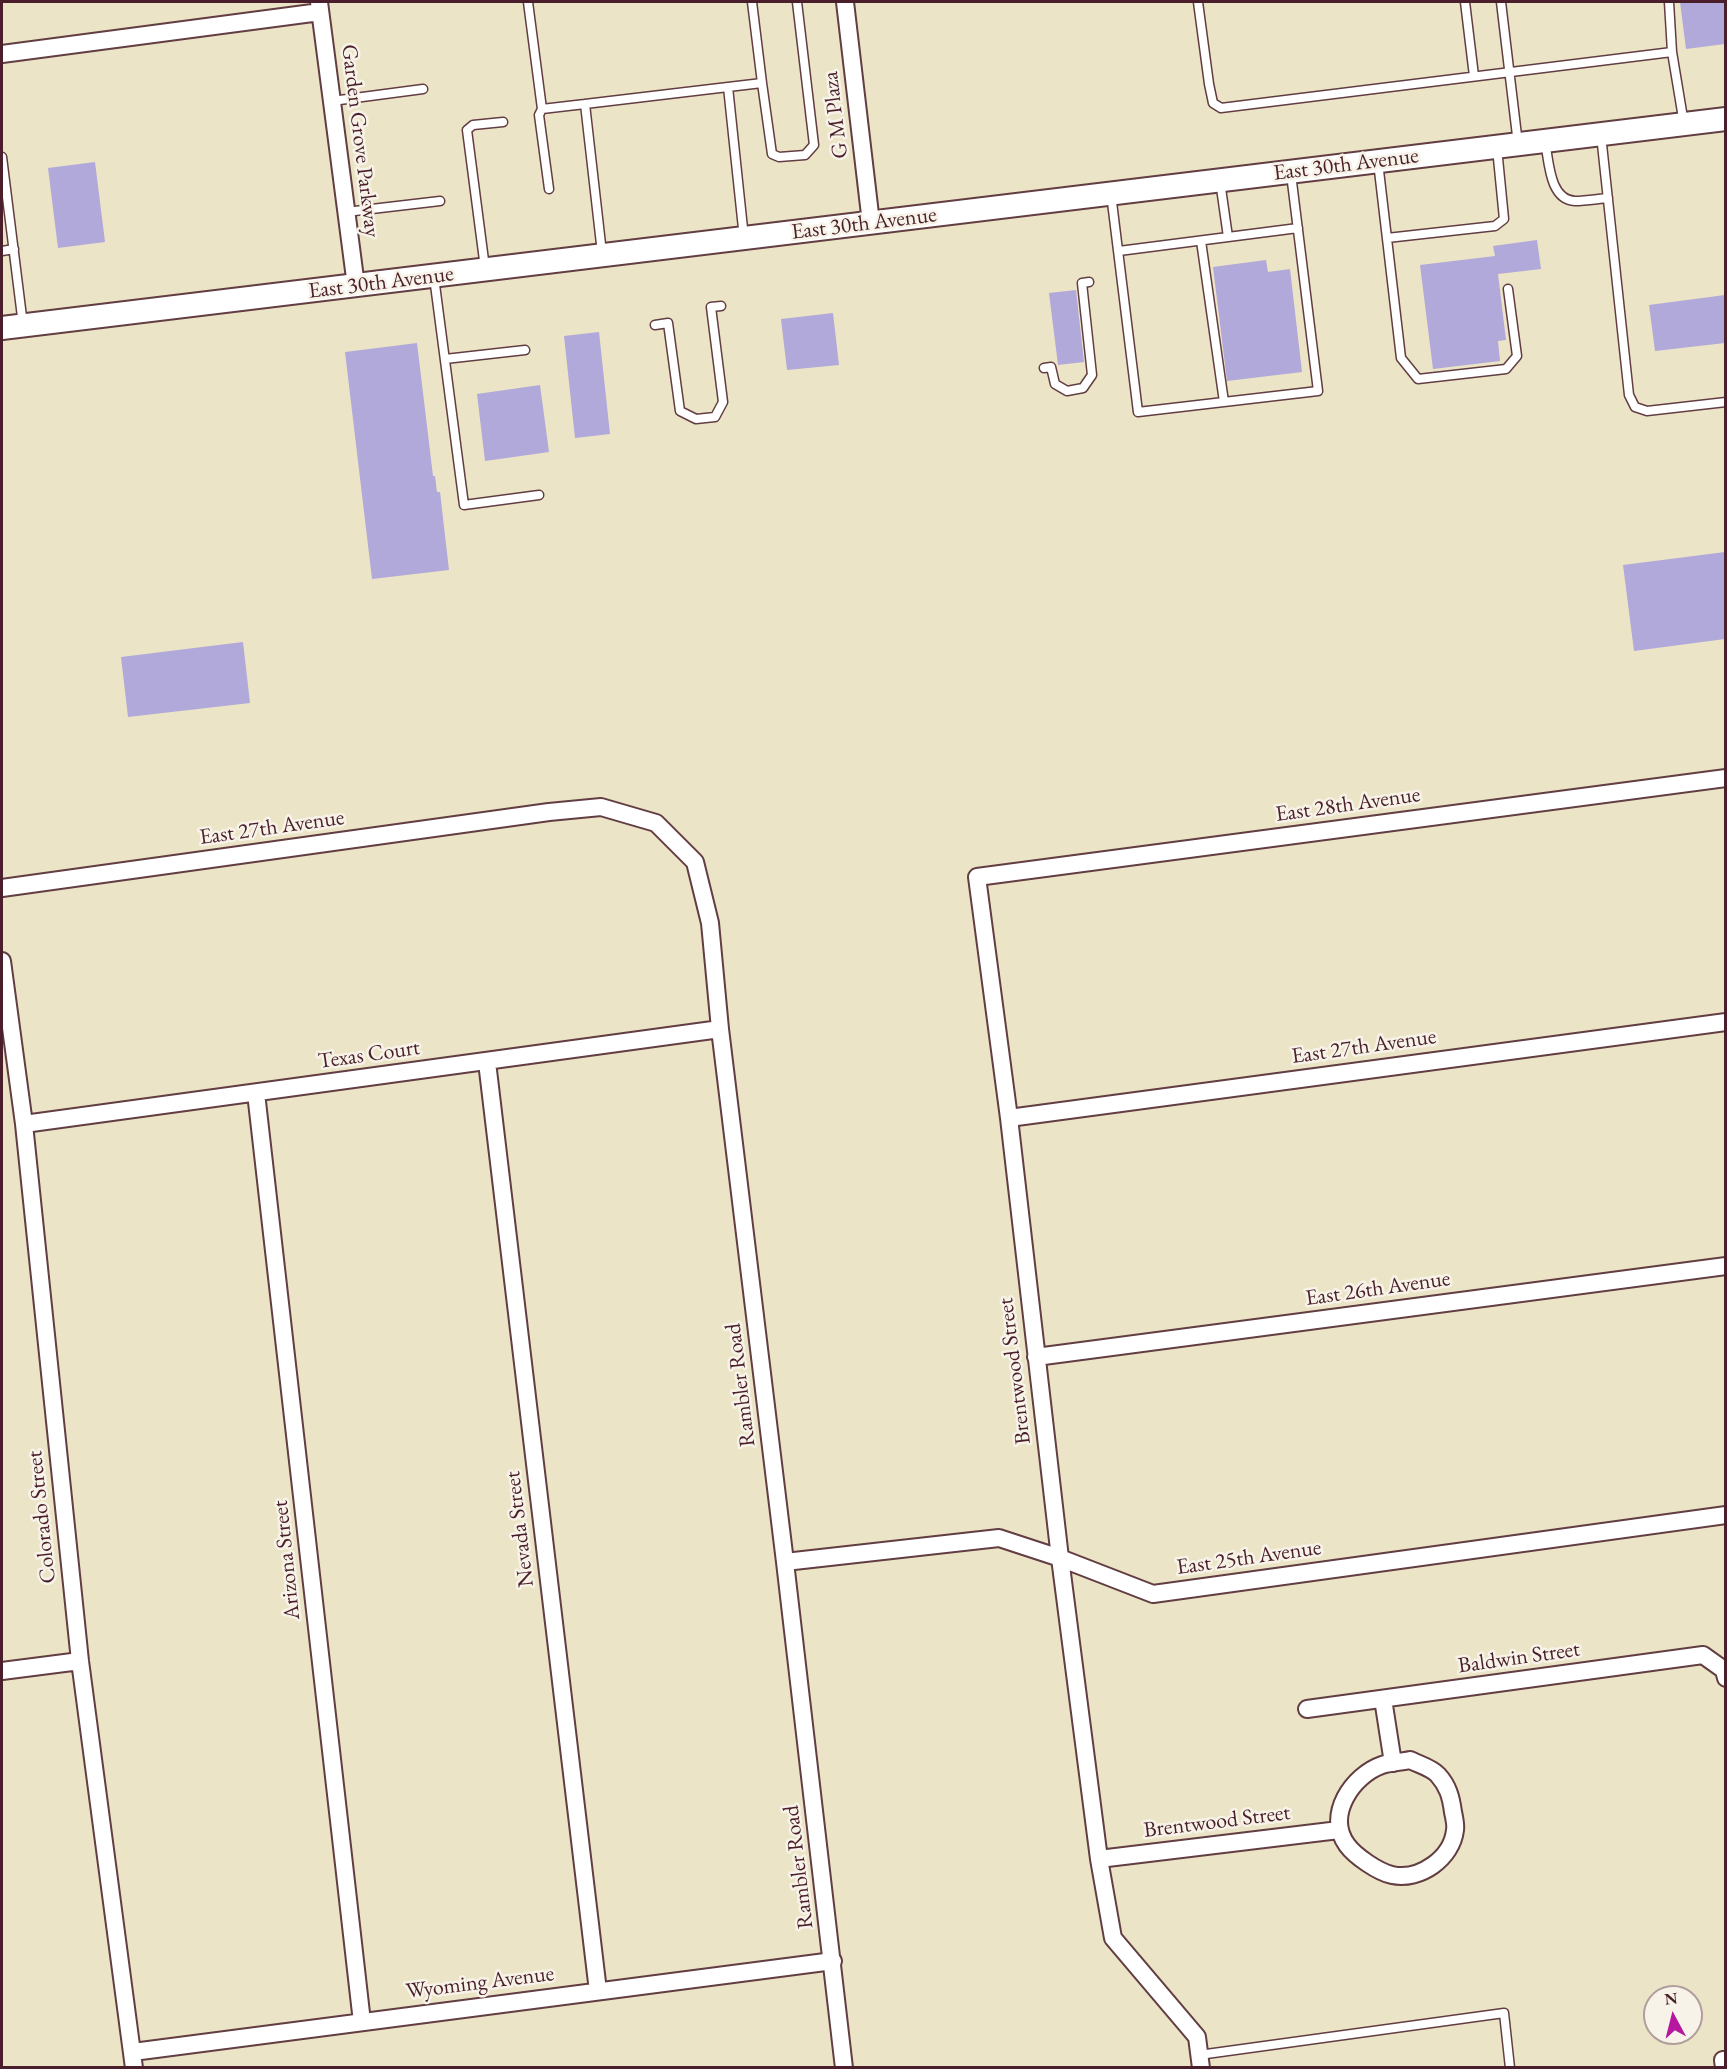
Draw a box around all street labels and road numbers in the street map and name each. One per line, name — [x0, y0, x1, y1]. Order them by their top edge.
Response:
street label: Garden Grove Parkway — [335, 43, 385, 239]
street label: G M Plaza — [818, 70, 854, 160]
street label: East 30th Avenue — [1272, 143, 1420, 187]
street label: East 30th Avenue — [790, 202, 938, 246]
street label: East 30th Avenue — [307, 261, 455, 305]
street label: East 28th Avenue — [1274, 782, 1422, 828]
street label: East 27th Avenue — [198, 805, 346, 851]
street label: East 27th Avenue — [1290, 1024, 1438, 1070]
street label: Texas Court — [316, 1035, 422, 1075]
street label: East 26th Avenue — [1304, 1266, 1452, 1312]
street label: Brentwood Street — [993, 1296, 1037, 1446]
street label: Rambler Road — [720, 1322, 762, 1448]
street label: Colorado Street — [22, 1449, 62, 1585]
street label: Nevada Street — [500, 1469, 540, 1589]
street label: Arizona Street — [268, 1499, 306, 1621]
street label: East 25th Avenue — [1175, 1535, 1323, 1581]
street label: Baldwin Street — [1456, 1636, 1582, 1680]
street label: Brentwood Street — [1142, 1800, 1292, 1844]
street label: Rambler Road — [778, 1804, 820, 1930]
street label: Wyoming Avenue — [404, 1961, 556, 2005]

